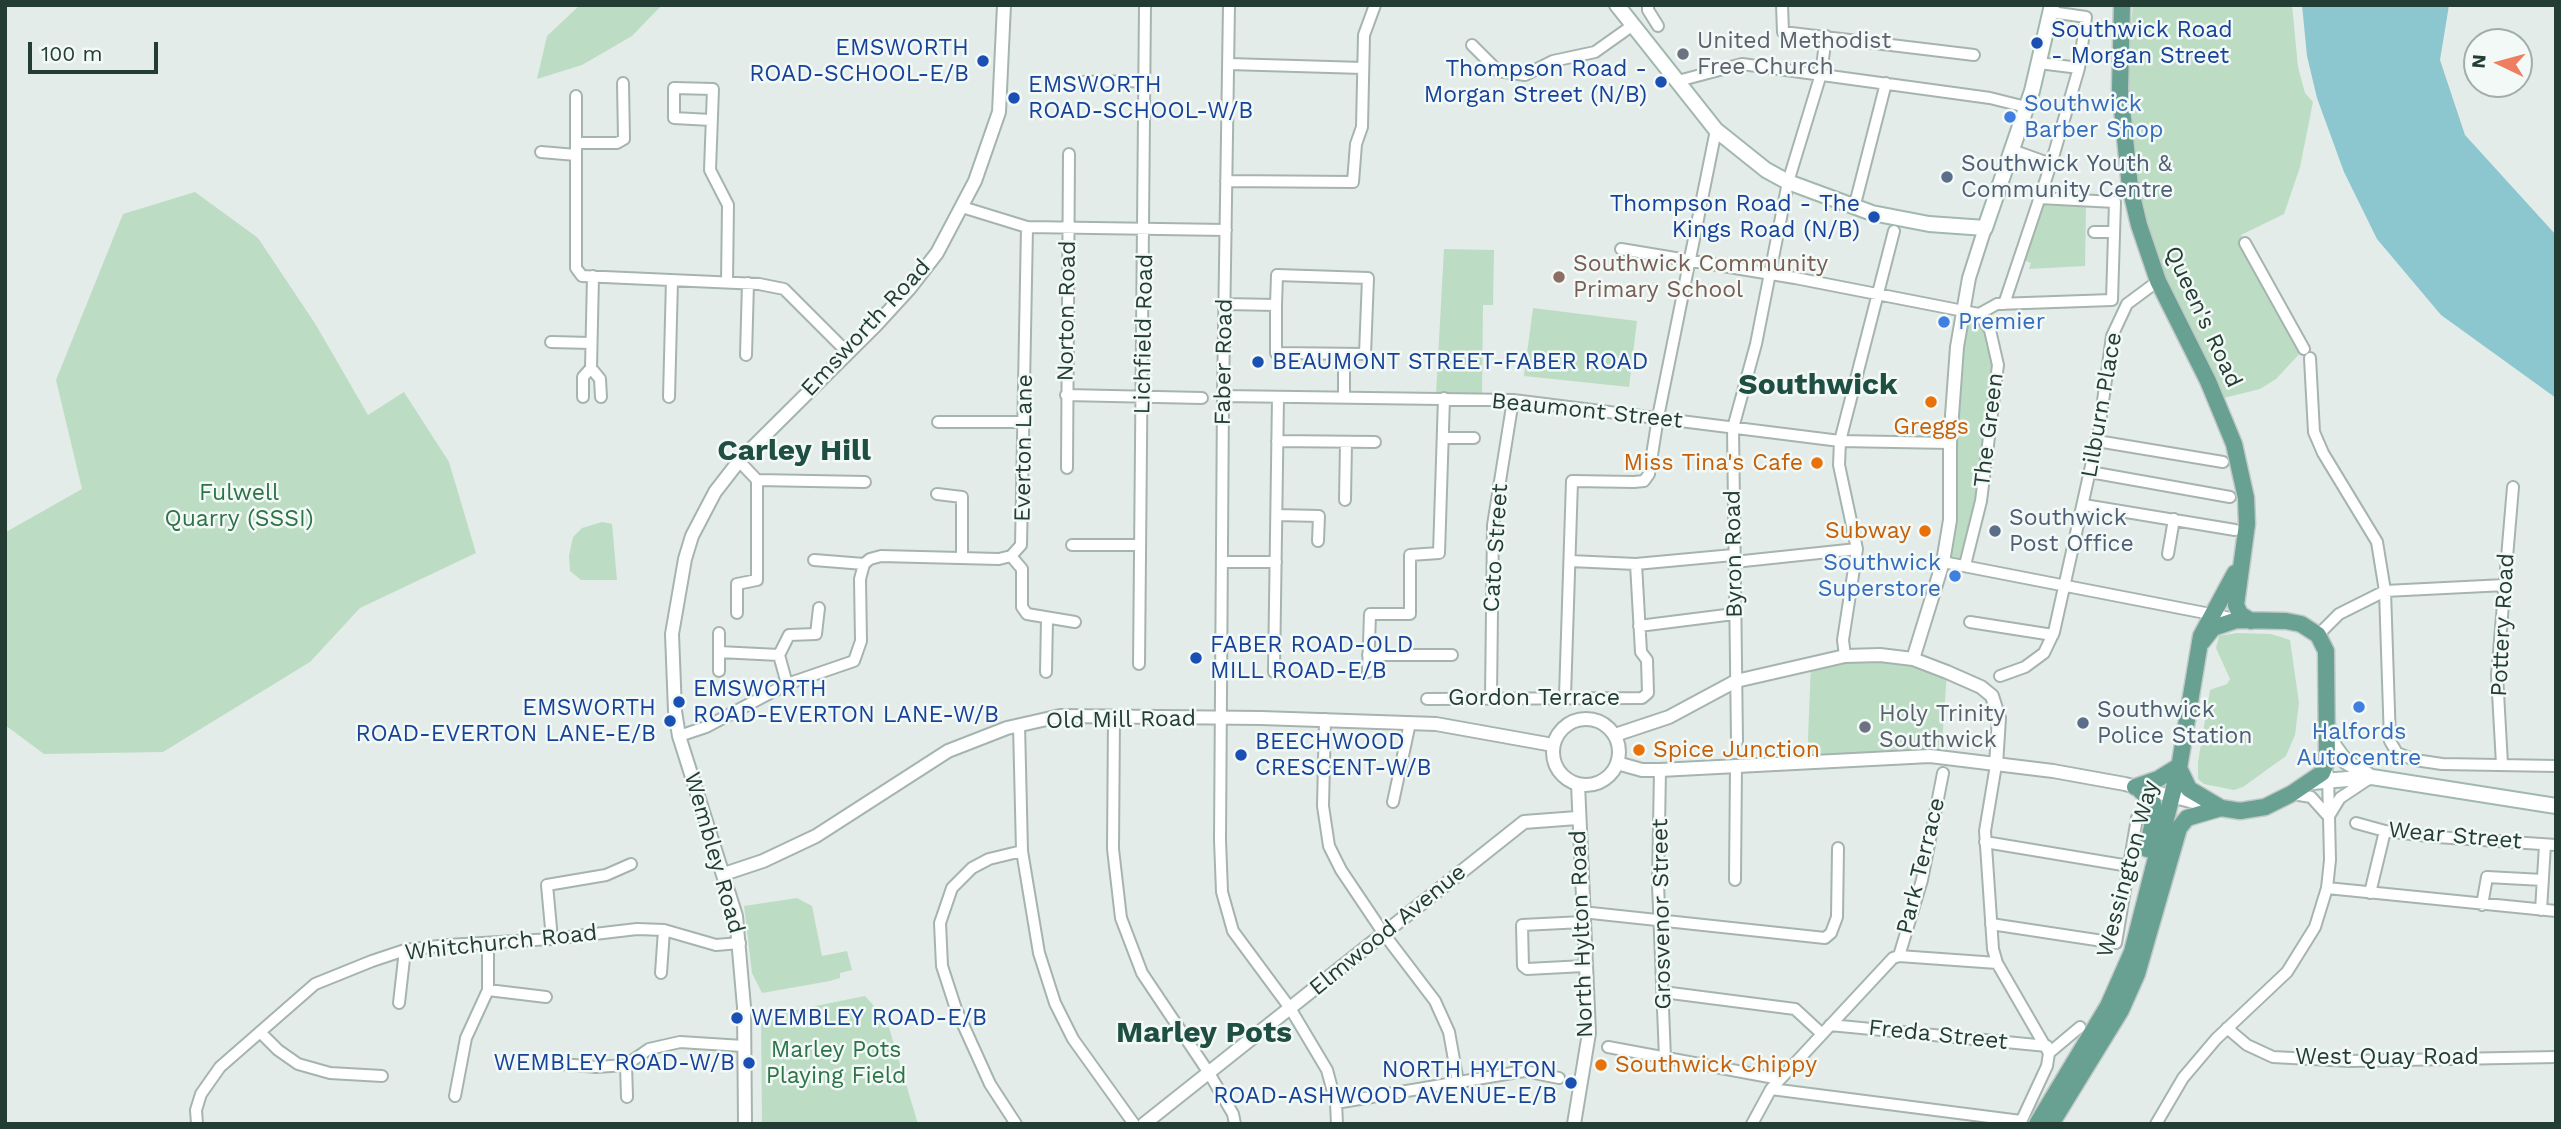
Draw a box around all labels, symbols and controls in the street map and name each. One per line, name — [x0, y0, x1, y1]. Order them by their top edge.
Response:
place label: Southwick Road - Morgan Street — [2051, 16, 2233, 70]
place label: United Methodist Free Church — [1697, 27, 1891, 81]
scale bar — [32, 28, 161, 72]
north arrow — [2463, 28, 2533, 98]
place label: EMSWORTH ROAD-SCHOOL-E/B — [749, 34, 969, 88]
marker: Southwick Road - Morgan Street — [2029, 35, 2045, 51]
text: 100 m — [41, 41, 103, 66]
marker: United Methodist Free Church — [1675, 46, 1691, 62]
marker: EMSWORTH ROAD-SCHOOL-E/B — [975, 53, 991, 69]
text: N — [2467, 53, 2491, 69]
place label: Thompson Road - Morgan Street (N/B) — [1424, 55, 1647, 109]
place label: EMSWORTH ROAD-SCHOOL-W/B — [1028, 71, 1253, 125]
marker: Thompson Road - Morgan Street (N/B) — [1653, 74, 1669, 90]
marker: EMSWORTH ROAD-SCHOOL-W/B — [1006, 90, 1022, 106]
place label: Southwick Barber Shop — [2024, 90, 2164, 144]
marker: Southwick Barber Shop — [2002, 109, 2018, 125]
place label: Southwick Youth & Community Centre — [1961, 150, 2173, 204]
marker: Southwick Youth & Community Centre — [1939, 169, 1955, 185]
place label: Thompson Road - The Kings Road (N/B) — [1610, 190, 1860, 244]
marker: Thompson Road - The Kings Road (N/B) — [1866, 209, 1882, 225]
street label: Norton Road — [1052, 240, 1082, 382]
street label: Queen's Road — [2158, 242, 2248, 392]
place label: Southwick Community Primary School — [1573, 250, 1828, 304]
street label: Lichfield Road — [1129, 253, 1159, 415]
street label: Emsworth Road — [795, 254, 937, 402]
marker: Southwick Community Primary School — [1551, 269, 1567, 285]
street label: Faber Road — [1209, 298, 1239, 426]
place label: Premier — [1958, 308, 2045, 336]
marker: Premier — [1936, 314, 1952, 330]
street label: Lilburn Place — [2076, 330, 2128, 480]
place label: BEAUMONT STREET-FABER ROAD — [1272, 348, 1648, 376]
marker: BEAUMONT STREET-FABER ROAD — [1250, 354, 1266, 370]
district label: Southwick — [1738, 367, 1898, 403]
street label: The Green — [1968, 371, 2010, 489]
street label: Everton Lane — [1009, 374, 1039, 522]
street label: Beaumont Street — [1490, 387, 1684, 435]
marker: Greggs — [1923, 394, 1939, 410]
place label: Greggs — [1893, 413, 1969, 441]
district label: Carley Hill — [717, 433, 871, 469]
place label: Miss Tina's Cafe — [1624, 449, 1803, 477]
marker: Miss Tina's Cafe — [1809, 455, 1825, 471]
park label: Fulwell Quarry (SSSI) — [164, 479, 314, 533]
street label: Cato Street — [1478, 483, 1514, 613]
street label: Byron Road — [1719, 490, 1749, 618]
place label: Southwick Post Office — [2009, 504, 2134, 558]
place label: Subway — [1825, 517, 1911, 545]
marker: Subway — [1917, 523, 1933, 539]
marker: Southwick Post Office — [1987, 523, 2003, 539]
place label: Southwick Superstore — [1818, 549, 1941, 603]
street label: Pottery Road — [2485, 553, 2521, 697]
marker: Southwick Superstore — [1947, 568, 1963, 584]
place label: FABER ROAD-OLD MILL ROAD-E/B — [1210, 631, 1413, 685]
marker: FABER ROAD-OLD MILL ROAD-E/B — [1188, 650, 1204, 666]
place label: EMSWORTH ROAD-EVERTON LANE-W/B — [693, 675, 999, 729]
street label: Gordon Terrace — [1448, 684, 1620, 712]
place label: EMSWORTH ROAD-EVERTON LANE-E/B — [355, 694, 656, 748]
marker: EMSWORTH ROAD-EVERTON LANE-W/B — [671, 694, 687, 710]
place label: Southwick Police Station — [2097, 696, 2253, 750]
marker: Halfords Autocentre — [2351, 699, 2367, 715]
place label: Holy Trinity Southwick — [1879, 700, 2005, 754]
street label: Old Mill Road — [1046, 705, 1196, 735]
marker: EMSWORTH ROAD-EVERTON LANE-E/B — [662, 713, 678, 729]
marker: Southwick Police Station — [2075, 715, 2091, 731]
place label: Halfords Autocentre — [2297, 718, 2421, 772]
marker: Holy Trinity Southwick — [1857, 719, 1873, 735]
place label: BEECHWOOD CRESCENT-W/B — [1255, 728, 1432, 782]
place label: Spice Junction — [1653, 736, 1820, 764]
marker: Spice Junction — [1631, 742, 1647, 758]
marker: BEECHWOOD CRESCENT-W/B — [1233, 747, 1249, 763]
street label: Wembley Road — [678, 769, 750, 937]
street label: Wessington Way — [2091, 777, 2165, 961]
street label: Park Terrace — [1891, 795, 1951, 937]
street label: Wear Street — [2387, 816, 2523, 856]
street label: Grosvenor Street — [1647, 818, 1677, 1010]
street label: North Hylton Road — [1565, 830, 1599, 1038]
street label: Elmwood Avenue — [1304, 858, 1472, 1002]
street label: Whitchurch Road — [403, 919, 599, 967]
place label: WEMBLEY ROAD-E/B — [751, 1004, 987, 1032]
marker: WEMBLEY ROAD-E/B — [729, 1010, 745, 1026]
street label: Freda Street — [1867, 1014, 2009, 1056]
district label: Marley Pots — [1116, 1015, 1292, 1051]
park label: Marley Pots Playing Field — [766, 1036, 906, 1090]
street label: West Quay Road — [2295, 1043, 2479, 1071]
place label: WEMBLEY ROAD-W/B — [494, 1049, 735, 1077]
place label: Southwick Chippy — [1615, 1051, 1817, 1079]
marker: WEMBLEY ROAD-W/B — [741, 1055, 757, 1071]
place label: NORTH HYLTON ROAD-ASHWOOD AVENUE-E/B — [1213, 1056, 1557, 1110]
marker: Southwick Chippy — [1593, 1057, 1609, 1073]
marker: NORTH HYLTON ROAD-ASHWOOD AVENUE-E/B — [1563, 1075, 1579, 1091]

